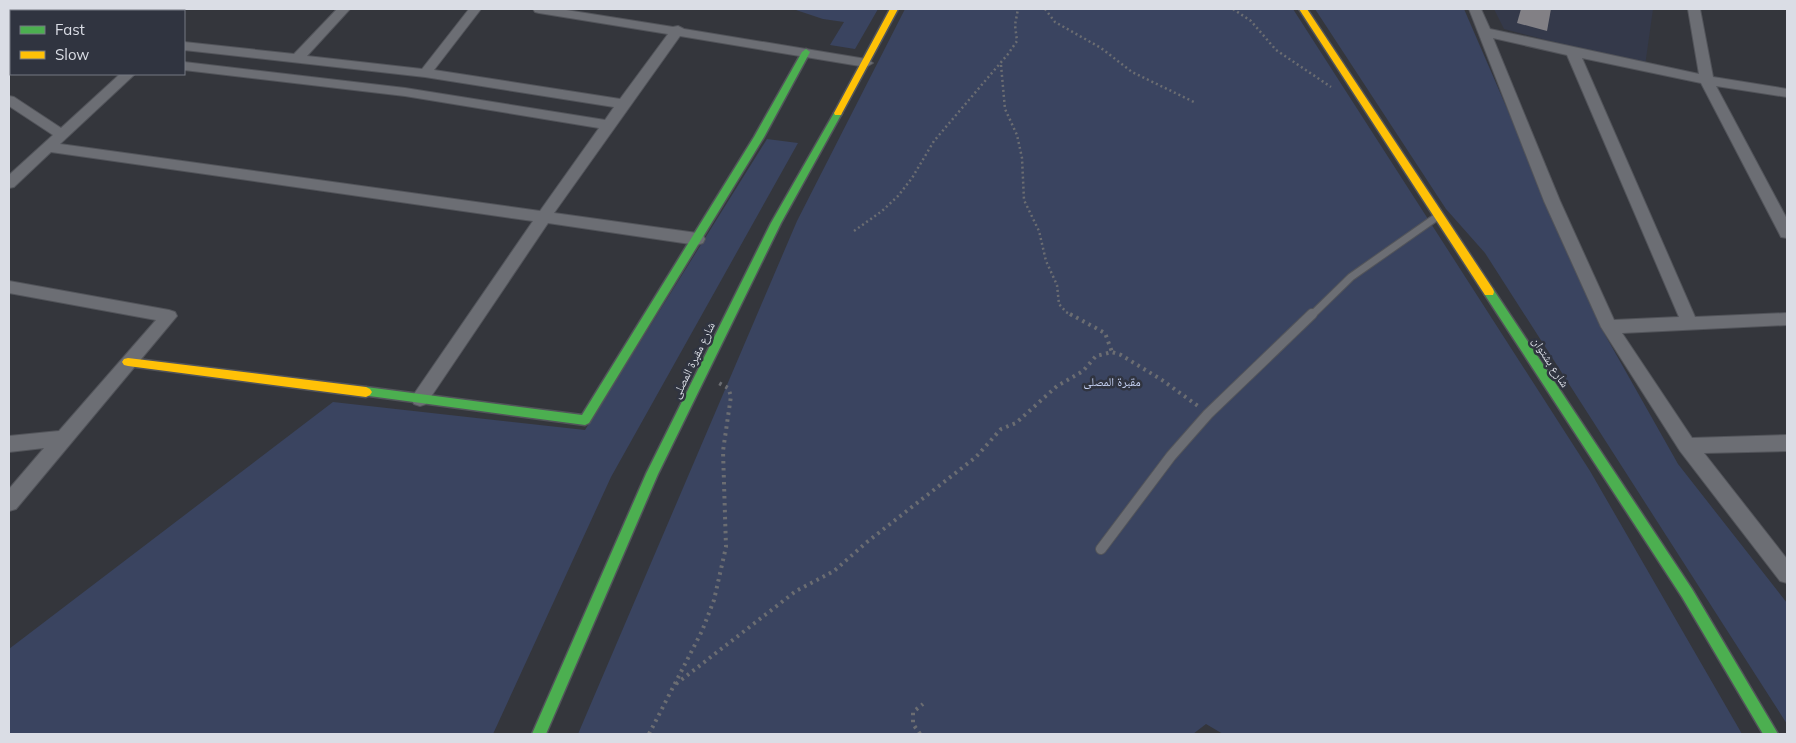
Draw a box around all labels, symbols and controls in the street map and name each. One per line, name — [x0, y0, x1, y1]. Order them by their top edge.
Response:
legend — [10, 10, 185, 75]
text: Fast — [55, 20, 85, 39]
text: Slow — [55, 45, 89, 64]
street label: شارع مقبرة المصلى — [668, 319, 719, 401]
street label: شارع بشتوان — [1528, 334, 1573, 391]
park label: مقبرة المصلى — [1083, 374, 1141, 389]

